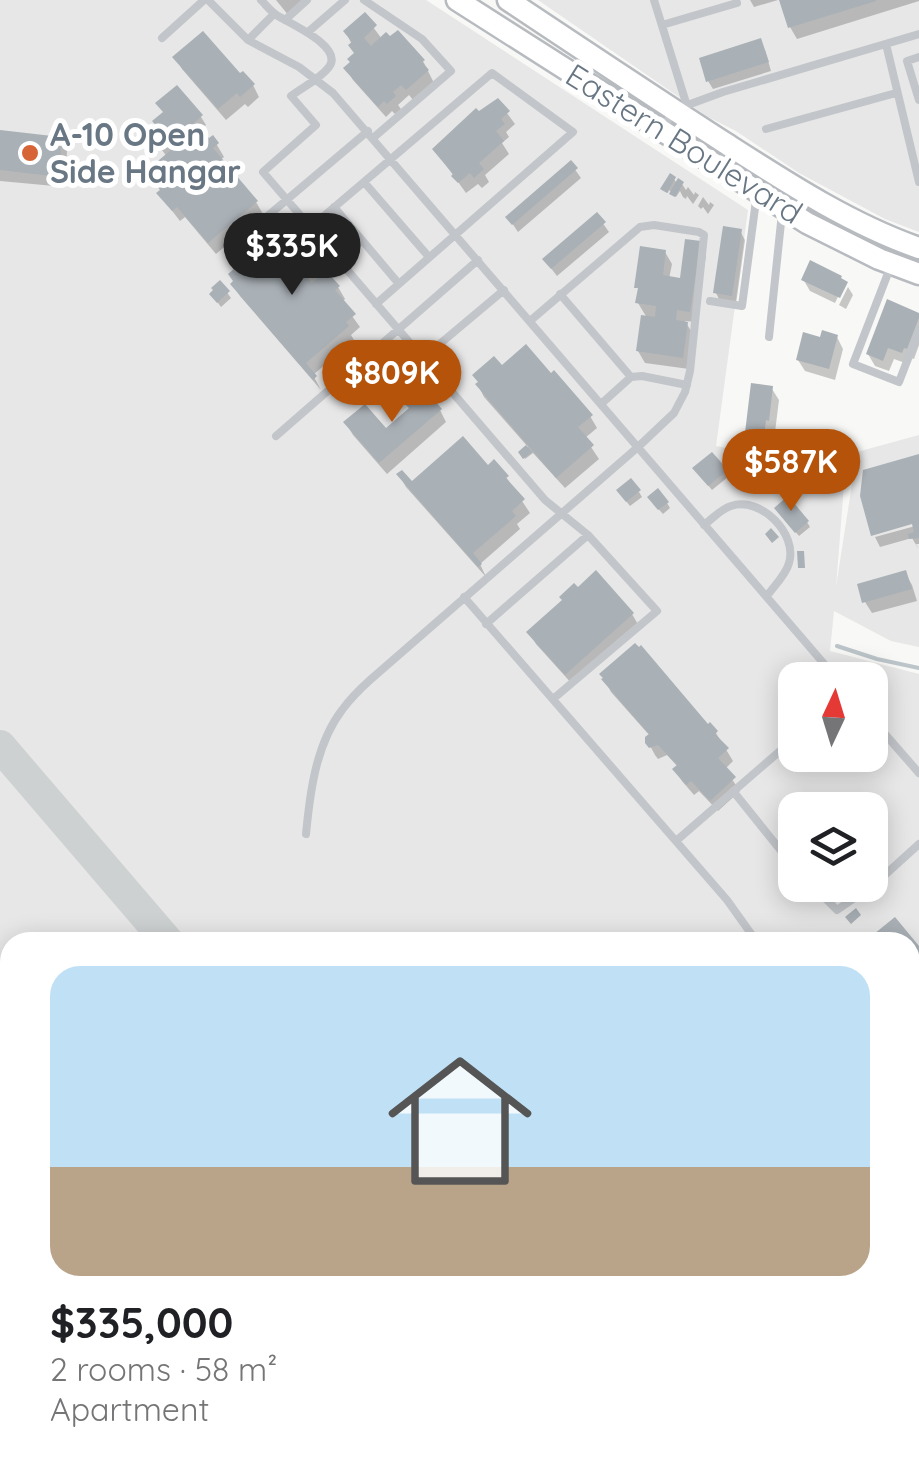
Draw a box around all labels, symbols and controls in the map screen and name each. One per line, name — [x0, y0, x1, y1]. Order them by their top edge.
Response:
street label: Eastern Boulevard — [559, 54, 810, 232]
place label: A-10 Open Side Hangar — [50, 114, 241, 191]
marker: A-10 Open Side Hangar — [19, 142, 41, 164]
pin: $335K — [222, 213, 362, 298]
text: $335K — [246, 225, 338, 265]
pin: $809K — [322, 340, 462, 425]
text: $809K — [344, 352, 440, 392]
pin: $587K — [721, 429, 861, 514]
text: $587K — [744, 441, 838, 481]
north arrow — [778, 662, 888, 772]
map controls — [778, 662, 888, 902]
button: layers — [778, 792, 888, 902]
icon: home — [370, 1031, 550, 1211]
text: $335,000 — [50, 1296, 233, 1349]
text: 2 rooms · 58 m² — [50, 1349, 277, 1389]
text: Apartment — [50, 1389, 209, 1429]

